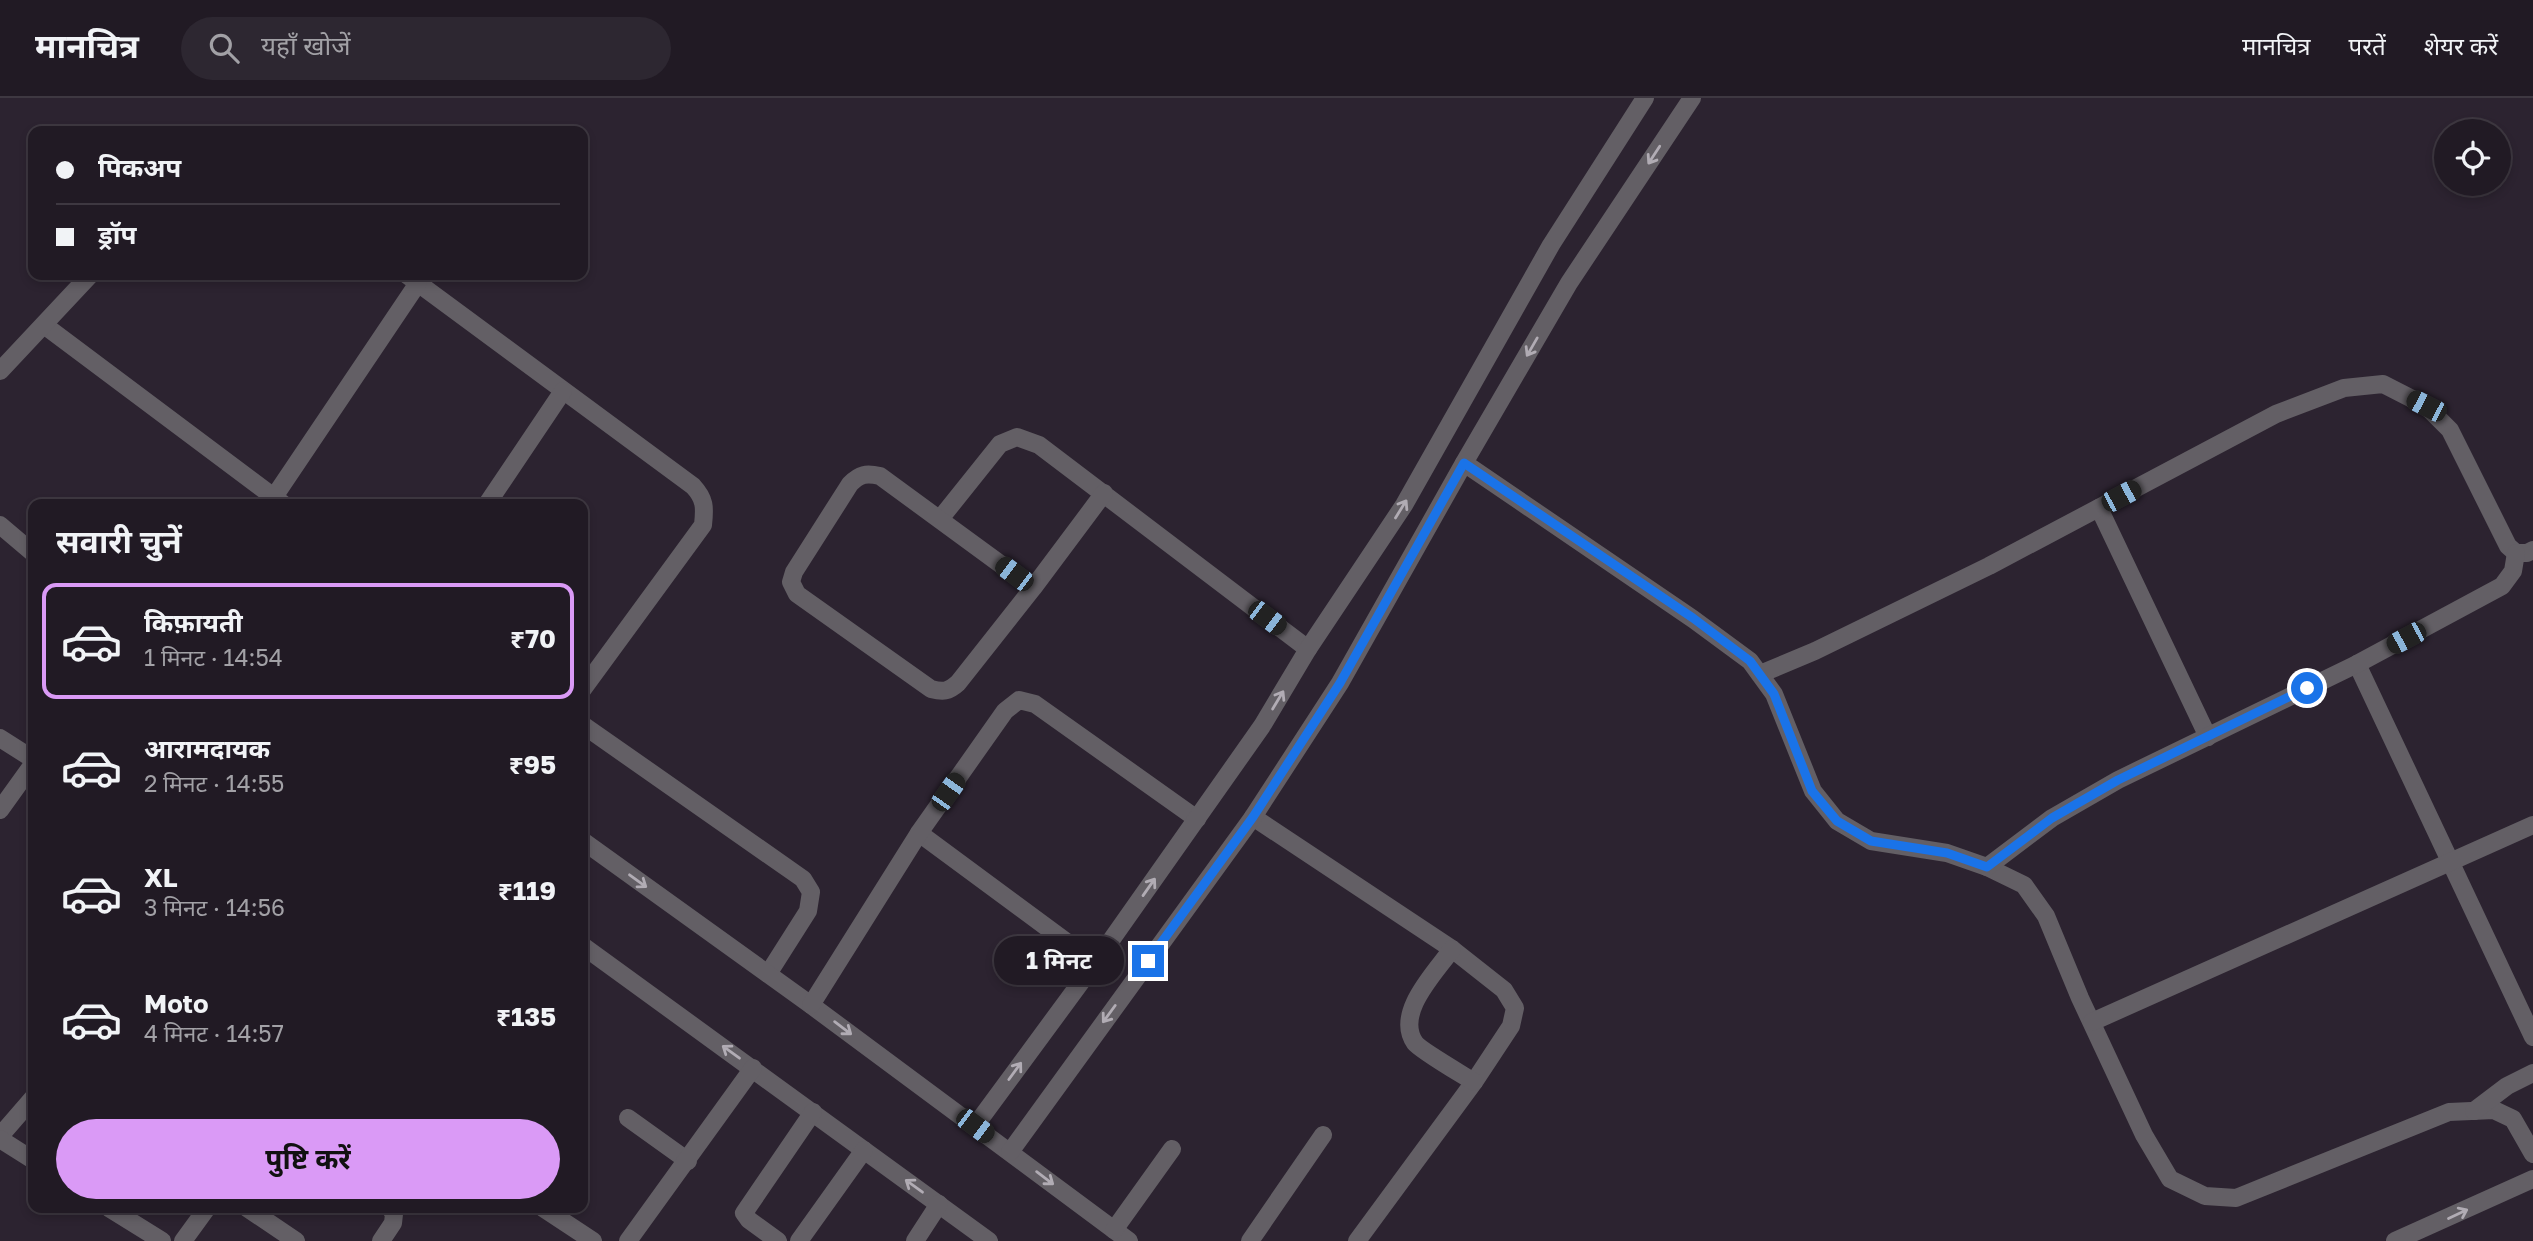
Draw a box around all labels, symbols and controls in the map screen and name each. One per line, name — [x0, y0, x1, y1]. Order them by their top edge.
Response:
search box — [181, 17, 671, 80]
text: मानचित्र — [35, 26, 139, 65]
icon: search — [205, 29, 243, 67]
text: यहाँ खोजें — [261, 30, 350, 61]
text: मानचित्र — [2242, 31, 2311, 60]
text: परतें — [2349, 31, 2386, 60]
text: शेयर करें — [2424, 31, 2498, 60]
map controls — [2434, 119, 2511, 196]
button: locate — [2434, 119, 2511, 196]
one-way arrow — [1647, 145, 1661, 164]
text: पिकअप — [98, 152, 181, 183]
text: ड्रॉप — [98, 219, 136, 250]
one-way arrow — [1525, 336, 1538, 357]
car — [2403, 387, 2450, 425]
car — [2098, 477, 2145, 515]
one-way arrow — [1395, 499, 1409, 519]
text: सवारी चुनें — [56, 522, 182, 560]
car — [991, 553, 1038, 595]
car — [1244, 597, 1291, 639]
text: किफ़ायती — [144, 607, 243, 638]
icon: car — [60, 610, 123, 673]
car — [2383, 619, 2430, 657]
text: ₹70 — [510, 623, 556, 654]
text: 1 मिनट · 14:54 — [144, 643, 283, 671]
route start — [2291, 672, 2323, 704]
one-way arrow — [1271, 690, 1285, 710]
text: आरामदायक — [144, 733, 270, 764]
icon: car — [60, 736, 123, 799]
text: ₹95 — [509, 749, 556, 780]
text: 2 मिनट · 14:55 — [144, 769, 284, 797]
car — [928, 769, 969, 815]
icon: car — [60, 862, 123, 925]
text: XL — [144, 862, 178, 893]
one-way arrow — [628, 873, 647, 888]
text: ₹119 — [498, 875, 556, 906]
one-way arrow — [1142, 878, 1156, 897]
text: 3 मिनट · 14:56 — [144, 893, 285, 921]
callout: 1 मिनट — [994, 936, 1124, 986]
route end — [1132, 945, 1164, 977]
text: 1 मिनट — [1026, 946, 1092, 974]
icon: car — [60, 988, 123, 1051]
text: Moto — [144, 988, 209, 1019]
text: ₹135 — [496, 1001, 556, 1032]
one-way arrow — [1102, 1004, 1116, 1023]
text: 4 मिनट · 14:57 — [144, 1019, 284, 1047]
one-way arrow — [833, 1020, 852, 1035]
one-way arrow — [722, 1045, 741, 1059]
one-way arrow — [1008, 1062, 1022, 1081]
car — [952, 1105, 999, 1147]
button: पुष्टि करें — [56, 1119, 560, 1199]
one-way arrow — [1035, 1171, 1054, 1186]
one-way arrow — [906, 1179, 924, 1194]
one-way arrow — [2447, 1206, 2468, 1220]

